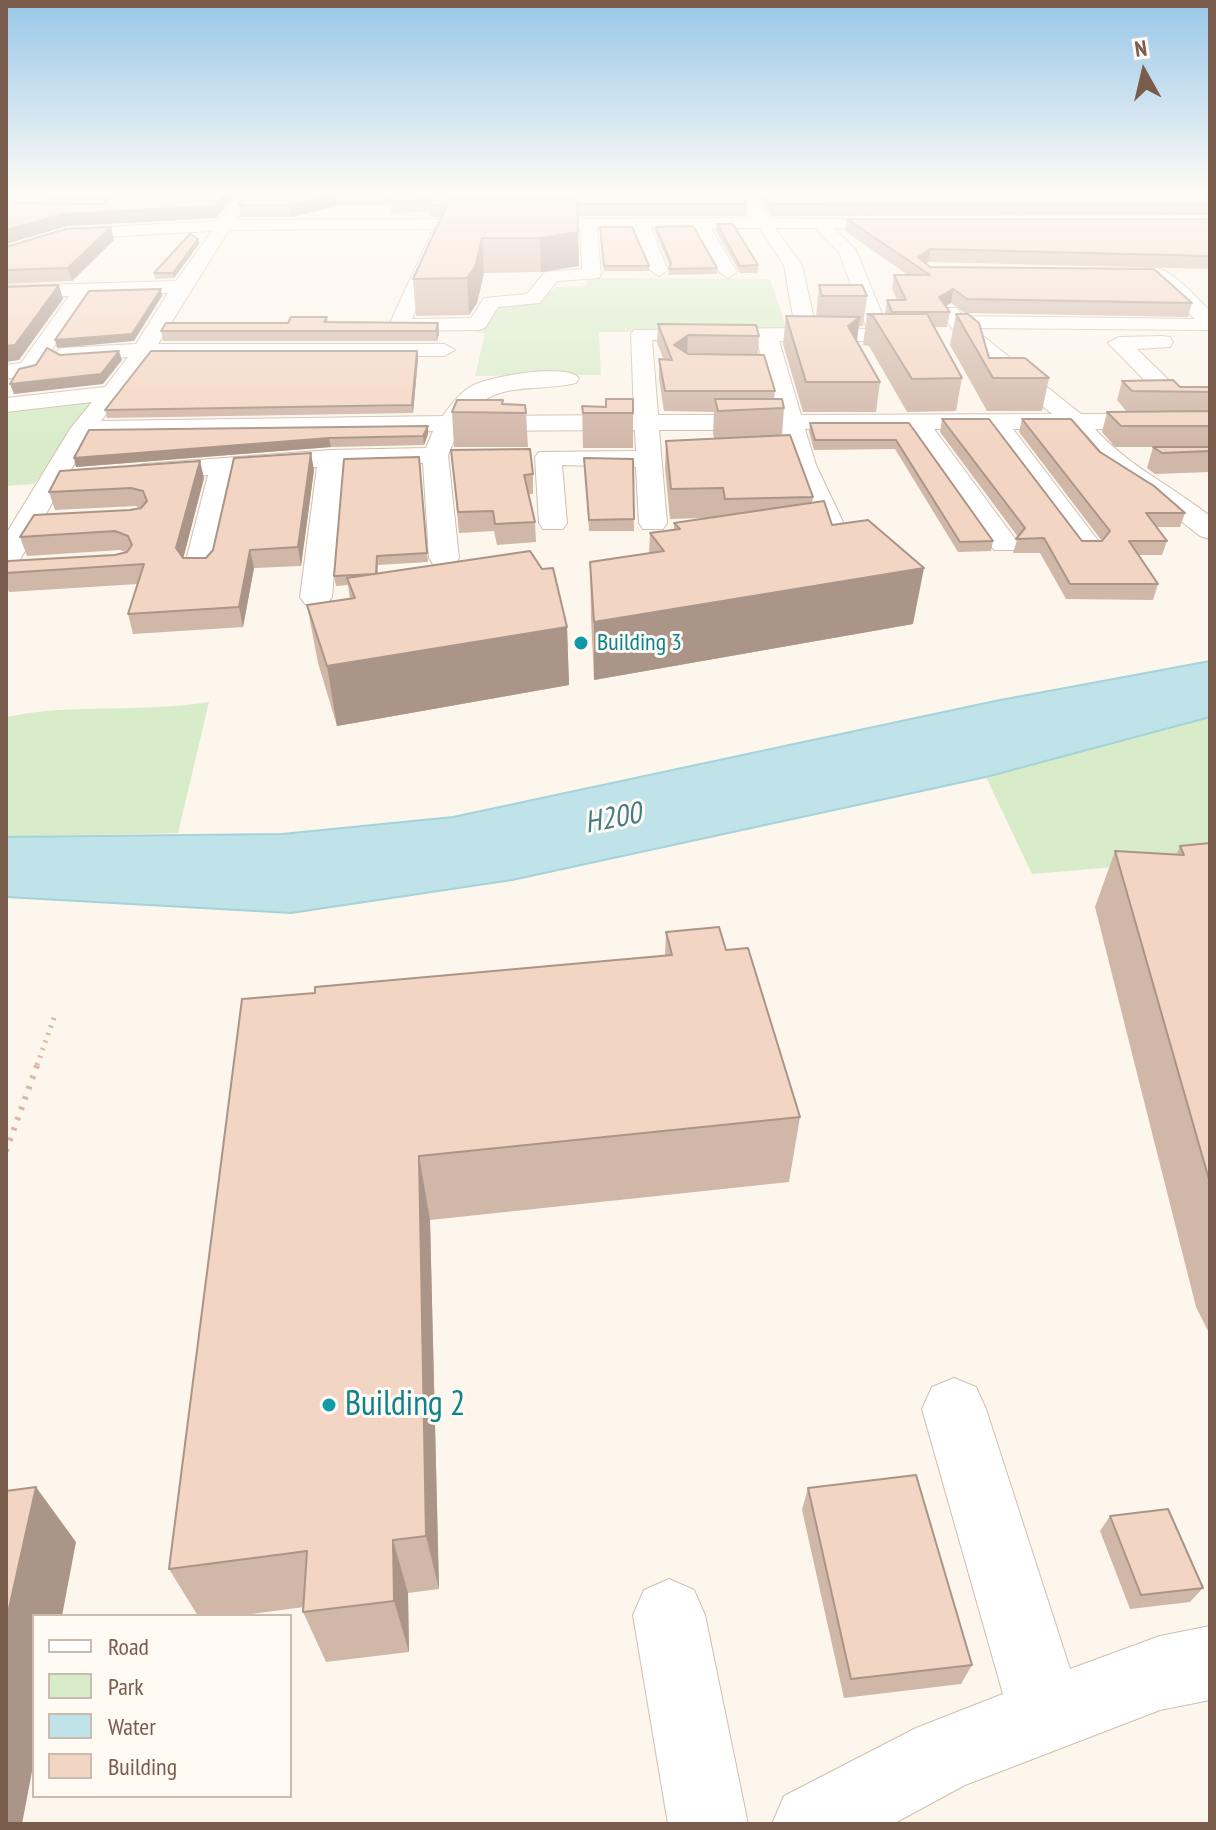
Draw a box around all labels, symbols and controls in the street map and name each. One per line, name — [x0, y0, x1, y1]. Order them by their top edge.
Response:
north arrow — [1104, 32, 1184, 112]
text: N — [1133, 34, 1148, 63]
place label: Building 3 — [597, 629, 682, 657]
marker: Building 3 — [572, 634, 590, 652]
water label: H200 — [582, 796, 644, 842]
place label: Building 2 — [345, 1385, 465, 1425]
marker: Building 2 — [320, 1396, 338, 1414]
legend — [32, 1614, 292, 1798]
text: Road — [108, 1631, 149, 1662]
text: Park — [108, 1671, 144, 1702]
text: Water — [108, 1711, 156, 1742]
text: Building — [108, 1751, 177, 1782]

